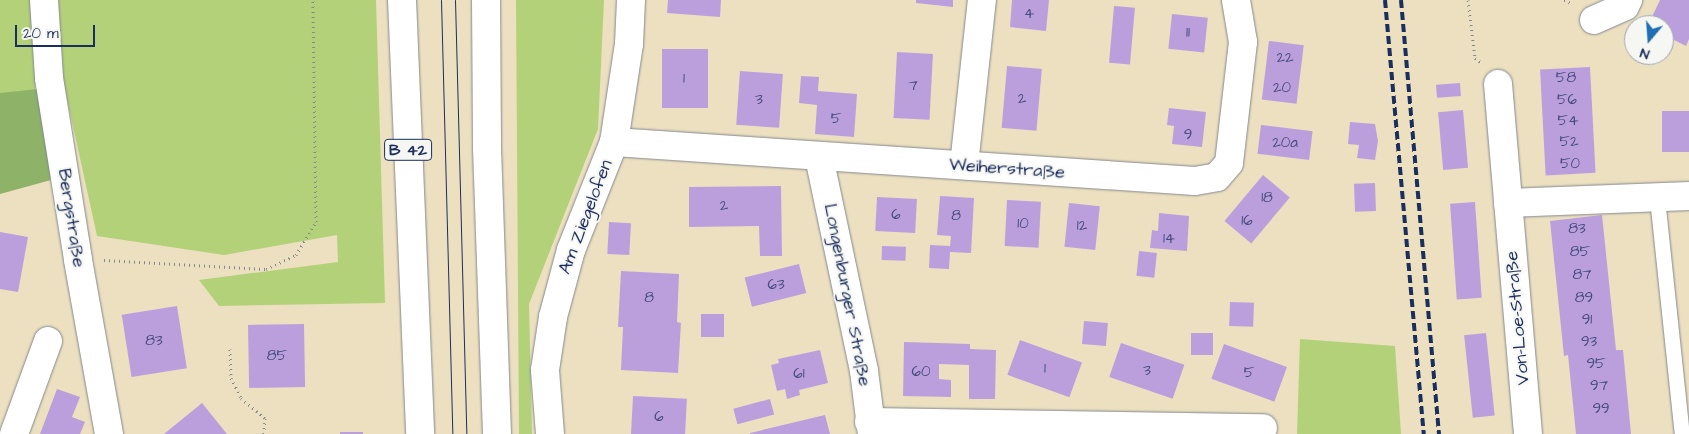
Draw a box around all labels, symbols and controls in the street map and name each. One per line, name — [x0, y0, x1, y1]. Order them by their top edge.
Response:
house number: 4 — [1024, 5, 1034, 23]
scale bar — [18, 15, 98, 47]
north arrow — [1624, 15, 1674, 65]
text: 20 m — [23, 23, 59, 44]
house number: 11 — [1186, 24, 1190, 42]
text: N — [1637, 42, 1652, 64]
house number: 22 — [1276, 49, 1294, 67]
house number: 58 — [1556, 69, 1576, 87]
house number: 1 — [683, 70, 685, 88]
house number: 7 — [908, 77, 918, 95]
house number: 20 — [1273, 79, 1291, 97]
house number: 2 — [1018, 90, 1026, 108]
house number: 3 — [755, 91, 763, 109]
house number: 56 — [1557, 91, 1577, 109]
house number: 5 — [831, 110, 841, 128]
house number: 54 — [1558, 112, 1578, 130]
house number: 9 — [1184, 126, 1192, 144]
house number: 52 — [1559, 133, 1579, 151]
house number: 20a — [1272, 134, 1298, 152]
road number: B 42 — [383, 136, 433, 164]
street label: Weiherstraße — [948, 154, 1066, 184]
house number: 50 — [1560, 155, 1580, 173]
street label: Am Ziegelofen — [554, 157, 618, 277]
street label: Bergstraße — [53, 167, 89, 269]
house number: 18 — [1261, 189, 1273, 207]
house number: 2 — [720, 197, 728, 215]
street label: Longenburger Straße — [819, 202, 875, 388]
house number: 6 — [891, 206, 901, 224]
house number: 8 — [951, 207, 961, 225]
house number: 16 — [1241, 212, 1253, 230]
house number: 10 — [1017, 215, 1029, 233]
house number: 12 — [1077, 217, 1087, 235]
house number: 83 — [1568, 220, 1586, 238]
house number: 14 — [1163, 230, 1175, 248]
house number: 85 — [1570, 243, 1590, 261]
street label: Von-Loe-Straße — [1501, 250, 1535, 386]
house number: 87 — [1573, 266, 1591, 284]
house number: 63 — [767, 276, 785, 294]
house number: 8 — [644, 289, 654, 307]
house number: 89 — [1575, 289, 1593, 307]
house number: 91 — [1582, 311, 1592, 329]
house number: 83 — [145, 332, 163, 350]
house number: 93 — [1581, 333, 1597, 351]
house number: 85 — [267, 347, 287, 365]
house number: 95 — [1586, 355, 1606, 373]
house number: 1 — [1044, 360, 1046, 378]
house number: 3 — [1143, 362, 1151, 380]
house number: 60 — [912, 363, 930, 381]
house number: 5 — [1244, 364, 1254, 382]
house number: 61 — [793, 365, 805, 383]
house number: 97 — [1590, 377, 1608, 395]
house number: 99 — [1592, 400, 1610, 418]
house number: 6 — [654, 408, 664, 426]

